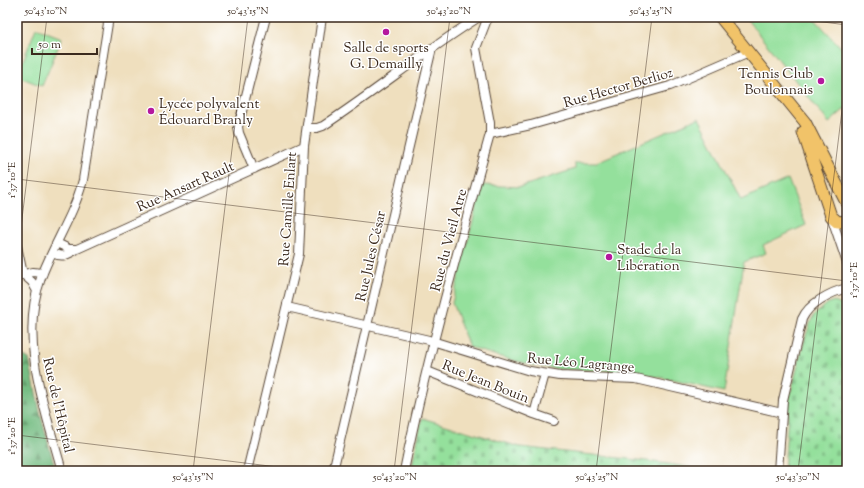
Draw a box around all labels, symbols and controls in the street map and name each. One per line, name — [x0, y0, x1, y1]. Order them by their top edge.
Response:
text: 50°43'10"N — [24, 4, 67, 19]
text: 50°43'15"N — [226, 4, 269, 19]
text: 50°43'20"N — [426, 4, 471, 19]
text: 50°43'25"N — [629, 4, 672, 19]
marker: Salle de sports G. Demailly — [381, 27, 391, 37]
scale bar — [32, 30, 97, 56]
text: 50 m — [37, 36, 61, 54]
place label: Salle de sports G. Demailly — [343, 39, 429, 75]
street label: Rue Hector Berlioz — [561, 64, 676, 114]
place label: Tennis Club Boulonnais — [738, 65, 813, 101]
marker: Tennis Club Boulonnais — [816, 76, 826, 86]
place label: Lycée polyvalent Édouard Branly — [159, 95, 259, 131]
marker: Lycée polyvalent Édouard Branly — [146, 106, 156, 116]
street label: Rue Camille Enlart — [275, 151, 303, 267]
street label: Rue Ansart Rault — [134, 157, 238, 218]
text: 1°37'10"E — [5, 162, 20, 198]
street label: Rue du Vieil Atre — [427, 187, 473, 294]
street label: Rue Jules César — [352, 208, 392, 304]
place label: Stade de la Libération — [617, 241, 682, 277]
marker: Stade de la Libération — [604, 252, 614, 262]
text: 1°37'10"E — [847, 262, 862, 298]
street label: Rue Léo Lagrange — [526, 349, 635, 379]
street label: Rue de l'Hôpital — [36, 356, 78, 455]
street label: Rue Jean Bouin — [439, 356, 532, 409]
text: 1°37'20"E — [5, 417, 20, 455]
text: 50°43'15"N — [171, 470, 214, 485]
text: 50°43'20"N — [372, 470, 417, 485]
text: 50°43'25"N — [575, 470, 618, 485]
text: 50°43'30"N — [775, 470, 820, 485]

